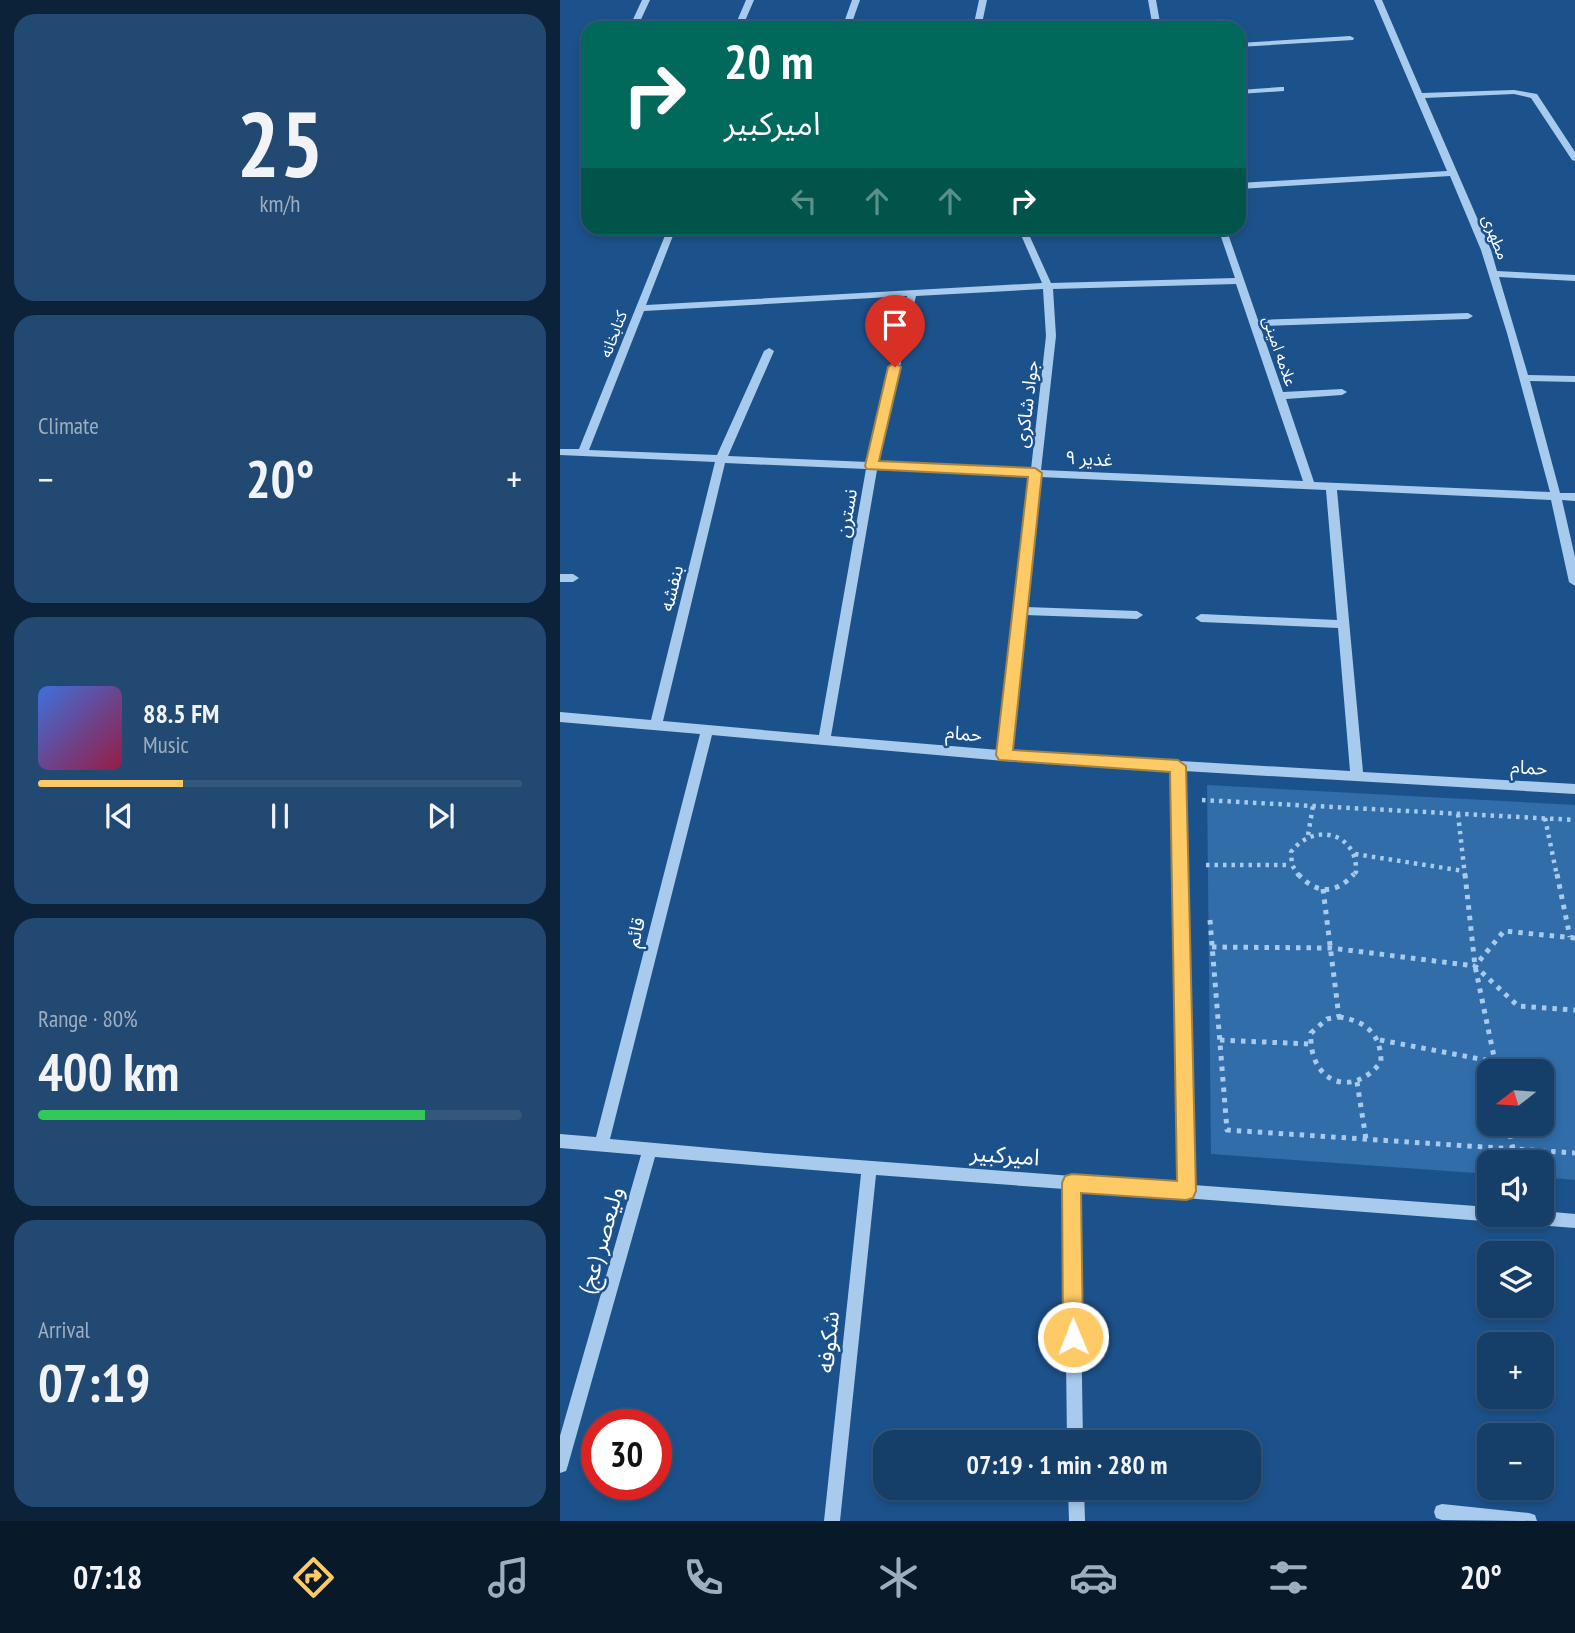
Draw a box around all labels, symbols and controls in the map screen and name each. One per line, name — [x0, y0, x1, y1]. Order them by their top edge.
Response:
text: 20 m — [724, 29, 813, 93]
icon: right — [609, 49, 700, 140]
text: 25 — [237, 84, 324, 202]
text: امیرکبیر — [724, 102, 821, 144]
icon: left — [785, 182, 823, 220]
icon: ahead — [858, 182, 896, 220]
icon: ahead — [931, 182, 969, 220]
icon: right — [1004, 182, 1042, 220]
text: km/h — [260, 189, 300, 218]
street label: مطهری — [1478, 212, 1514, 262]
pin — [865, 295, 925, 367]
icon: arrive — [876, 306, 914, 344]
street label: کتابخانه — [595, 307, 631, 360]
street label: علامه امینی — [1259, 313, 1301, 389]
street label: جواد شاکری — [1009, 359, 1043, 449]
text: Climate — [38, 411, 99, 440]
text: 20° — [246, 445, 314, 512]
street label: غدیر ۹ — [1065, 445, 1113, 471]
text: − — [38, 454, 54, 503]
text: + — [506, 454, 522, 503]
street label: نسترن — [830, 487, 862, 539]
street label: بنفشه — [654, 563, 688, 613]
text: 88.5 FM — [143, 697, 219, 730]
street label: حمام — [944, 719, 983, 750]
text: Music — [143, 730, 189, 759]
street label: حمام — [1510, 754, 1548, 783]
icon: previous — [100, 797, 138, 835]
icon: pause — [261, 797, 299, 835]
icon: next — [422, 797, 460, 835]
street label: قائم — [620, 915, 653, 950]
text: Range · 80% — [38, 1004, 138, 1033]
text: 400 km — [38, 1038, 179, 1105]
north arrow — [1477, 1059, 1554, 1136]
map controls — [1477, 1059, 1554, 1500]
street label: امیرکبیر — [968, 1138, 1041, 1171]
button: sound — [1477, 1150, 1554, 1227]
street label: ولیعصر (عج) — [571, 1183, 632, 1297]
button: layers — [1477, 1241, 1554, 1318]
position arrow — [1036, 1300, 1110, 1374]
street label: شکوفه — [810, 1310, 845, 1374]
text: Arrival — [38, 1315, 90, 1344]
button: + — [1477, 1332, 1554, 1409]
text: 07:19 — [38, 1349, 150, 1416]
speed limit sign: 30 — [581, 1409, 672, 1500]
button: − — [1477, 1423, 1554, 1500]
text: 07:19 · 1 min · 280 m — [967, 1448, 1167, 1481]
icon: directions — [289, 1553, 338, 1602]
icon: music — [484, 1553, 533, 1602]
icon: phone — [679, 1553, 728, 1602]
icon: climate — [874, 1553, 923, 1602]
icon: car — [1069, 1553, 1118, 1602]
icon: filters — [1264, 1553, 1313, 1602]
text: 07:18 — [73, 1556, 142, 1598]
text: 20° — [1460, 1556, 1502, 1598]

